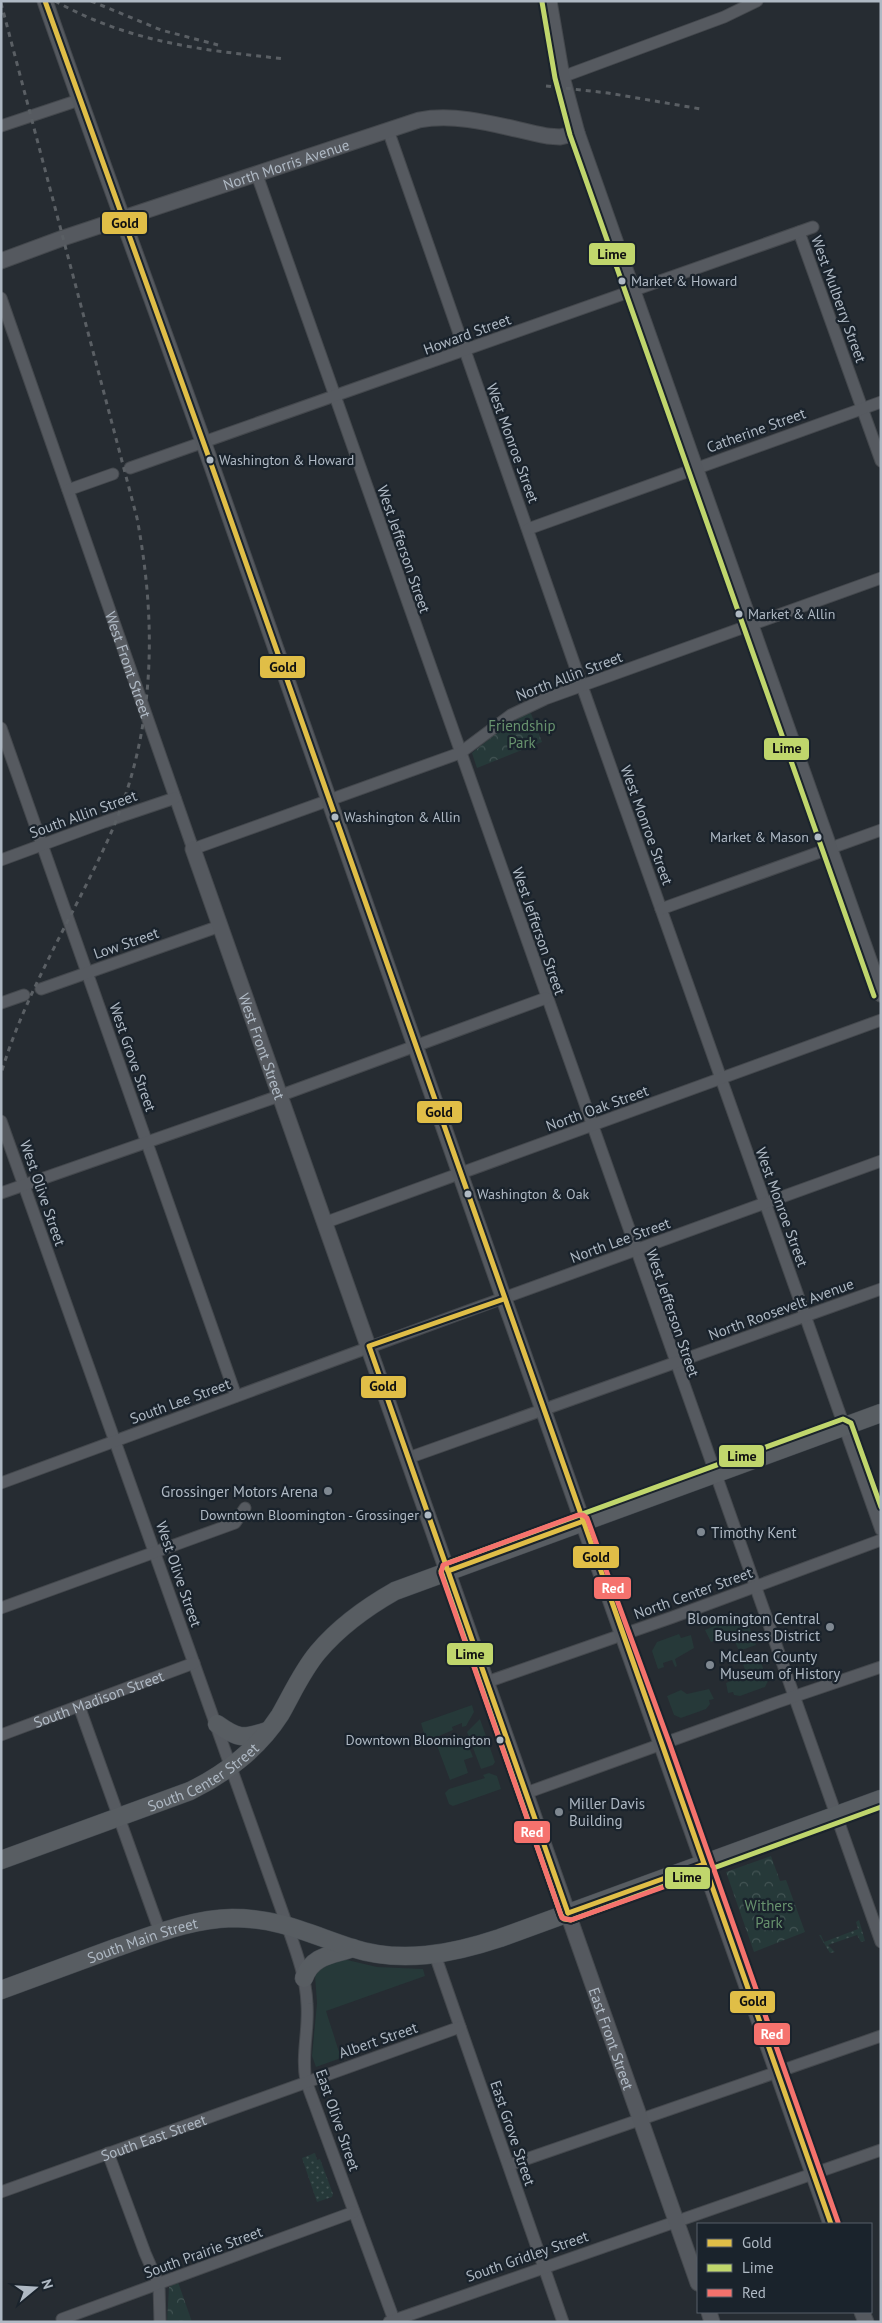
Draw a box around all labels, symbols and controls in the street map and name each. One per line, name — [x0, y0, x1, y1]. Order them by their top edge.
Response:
street label: North Morris Avenue — [220, 134, 352, 194]
line badge: Gold — [101, 211, 148, 235]
text: Gold — [111, 214, 139, 232]
street label: West Mulberry Street — [807, 233, 871, 365]
line badge: Lime — [588, 242, 636, 266]
text: Lime — [597, 245, 627, 263]
place label: Market & Howard — [631, 272, 737, 290]
marker: Market & Howard — [617, 276, 627, 286]
street label: Howard Street — [421, 309, 513, 359]
street label: West Monroe Street — [483, 381, 543, 505]
street label: Catherine Street — [704, 403, 808, 457]
place label: Washington & Howard — [219, 451, 354, 469]
marker: Washington & Howard — [205, 455, 215, 465]
street label: West Jefferson Street — [373, 483, 435, 615]
place label: Market & Allin — [748, 605, 835, 623]
street label: West Front Street — [101, 609, 156, 720]
marker: Market & Allin — [734, 609, 744, 619]
street label: North Allin Street — [513, 647, 625, 705]
line badge: Gold — [259, 655, 306, 679]
text: Gold — [269, 658, 297, 676]
park label: Friendship Park — [488, 716, 556, 752]
line badge: Lime — [763, 737, 810, 761]
text: Lime — [772, 739, 802, 757]
street label: West Monroe Street — [617, 763, 677, 887]
street label: South Allin Street — [27, 786, 139, 842]
place label: Washington & Allin — [344, 808, 460, 826]
marker: Washington & Allin — [330, 812, 340, 822]
place label: Market & Mason — [710, 828, 809, 846]
marker: Market & Mason — [813, 832, 823, 842]
street label: West Jefferson Street — [508, 865, 570, 997]
street label: Low Street — [91, 923, 161, 963]
street label: West Front Street — [235, 990, 290, 1102]
street label: West Grove Street — [105, 1000, 161, 1114]
street label: North Oak Street — [543, 1081, 651, 1135]
line badge: Gold — [416, 1100, 463, 1124]
text: Gold — [425, 1103, 453, 1121]
street label: West Olive Street — [16, 1138, 70, 1248]
street label: West Monroe Street — [752, 1145, 812, 1269]
place label: Washington & Oak — [477, 1185, 590, 1203]
marker: Washington & Oak — [463, 1189, 473, 1199]
street label: North Lee Street — [567, 1213, 673, 1267]
street label: West Jefferson Street — [642, 1247, 704, 1379]
street label: North Roosevelt Avenue — [706, 1274, 856, 1344]
street label: South Lee Street — [127, 1374, 233, 1428]
line badge: Gold — [360, 1375, 407, 1399]
text: Gold — [369, 1377, 397, 1395]
line badge: Lime — [718, 1444, 765, 1468]
text: Lime — [727, 1447, 757, 1465]
place label: Grossinger Motors Arena — [161, 1482, 318, 1501]
marker: Grossinger Motors Arena — [322, 1485, 334, 1497]
place label: Downtown Bloomington - Grossinger — [200, 1506, 419, 1524]
marker: Downtown Bloomington - Grossinger — [423, 1510, 433, 1520]
street label: West Olive Street — [152, 1519, 206, 1629]
place label: Timothy Kent — [711, 1523, 797, 1542]
marker: Timothy Kent — [695, 1526, 707, 1538]
line badge: Gold — [572, 1545, 620, 1569]
text: Gold — [582, 1548, 610, 1566]
street label: North Center Street — [631, 1563, 755, 1623]
line badge: Red — [593, 1576, 632, 1600]
text: Red — [602, 1579, 624, 1597]
place label: Bloomington Central Business District — [687, 1609, 821, 1645]
marker: Bloomington Central Business District — [824, 1621, 836, 1633]
line badge: Lime — [446, 1642, 494, 1666]
text: Lime — [455, 1645, 485, 1663]
place label: McLean County Museum of History — [720, 1647, 840, 1683]
marker: McLean County Museum of History — [704, 1659, 716, 1671]
street label: South Madison Street — [31, 1666, 166, 1732]
place label: Downtown Bloomington — [346, 1731, 491, 1749]
marker: Downtown Bloomington — [495, 1735, 505, 1745]
street label: South Center Street — [145, 1738, 262, 1815]
place label: Miller Davis Building — [569, 1794, 645, 1830]
marker: Miller Davis Building — [553, 1806, 565, 1818]
line badge: Red — [513, 1820, 551, 1844]
text: Red — [521, 1823, 543, 1841]
line badge: Lime — [664, 1866, 711, 1890]
text: Lime — [672, 1868, 702, 1886]
park label: Withers Park — [745, 1896, 793, 1932]
street label: South Main Street — [84, 1913, 199, 1967]
street label: East Front Street — [585, 1985, 639, 2092]
line badge: Gold — [729, 1990, 776, 2014]
text: Gold — [739, 1992, 767, 2010]
street label: Albert Street — [336, 2018, 420, 2062]
line badge: Red — [753, 2022, 791, 2046]
text: Red — [761, 2025, 783, 2043]
street label: East Olive Street — [312, 2067, 364, 2173]
street label: East Grove Street — [486, 2078, 540, 2188]
street label: South East Street — [98, 2110, 209, 2165]
street label: South Prairie Street — [141, 2222, 265, 2282]
legend — [697, 2223, 872, 2313]
street label: South Gridley Street — [463, 2226, 591, 2286]
text: Gold — [742, 2233, 772, 2252]
text: Lime — [742, 2258, 774, 2277]
north arrow — [10, 2263, 60, 2313]
text: N — [37, 2277, 57, 2291]
text: Red — [742, 2283, 766, 2302]

